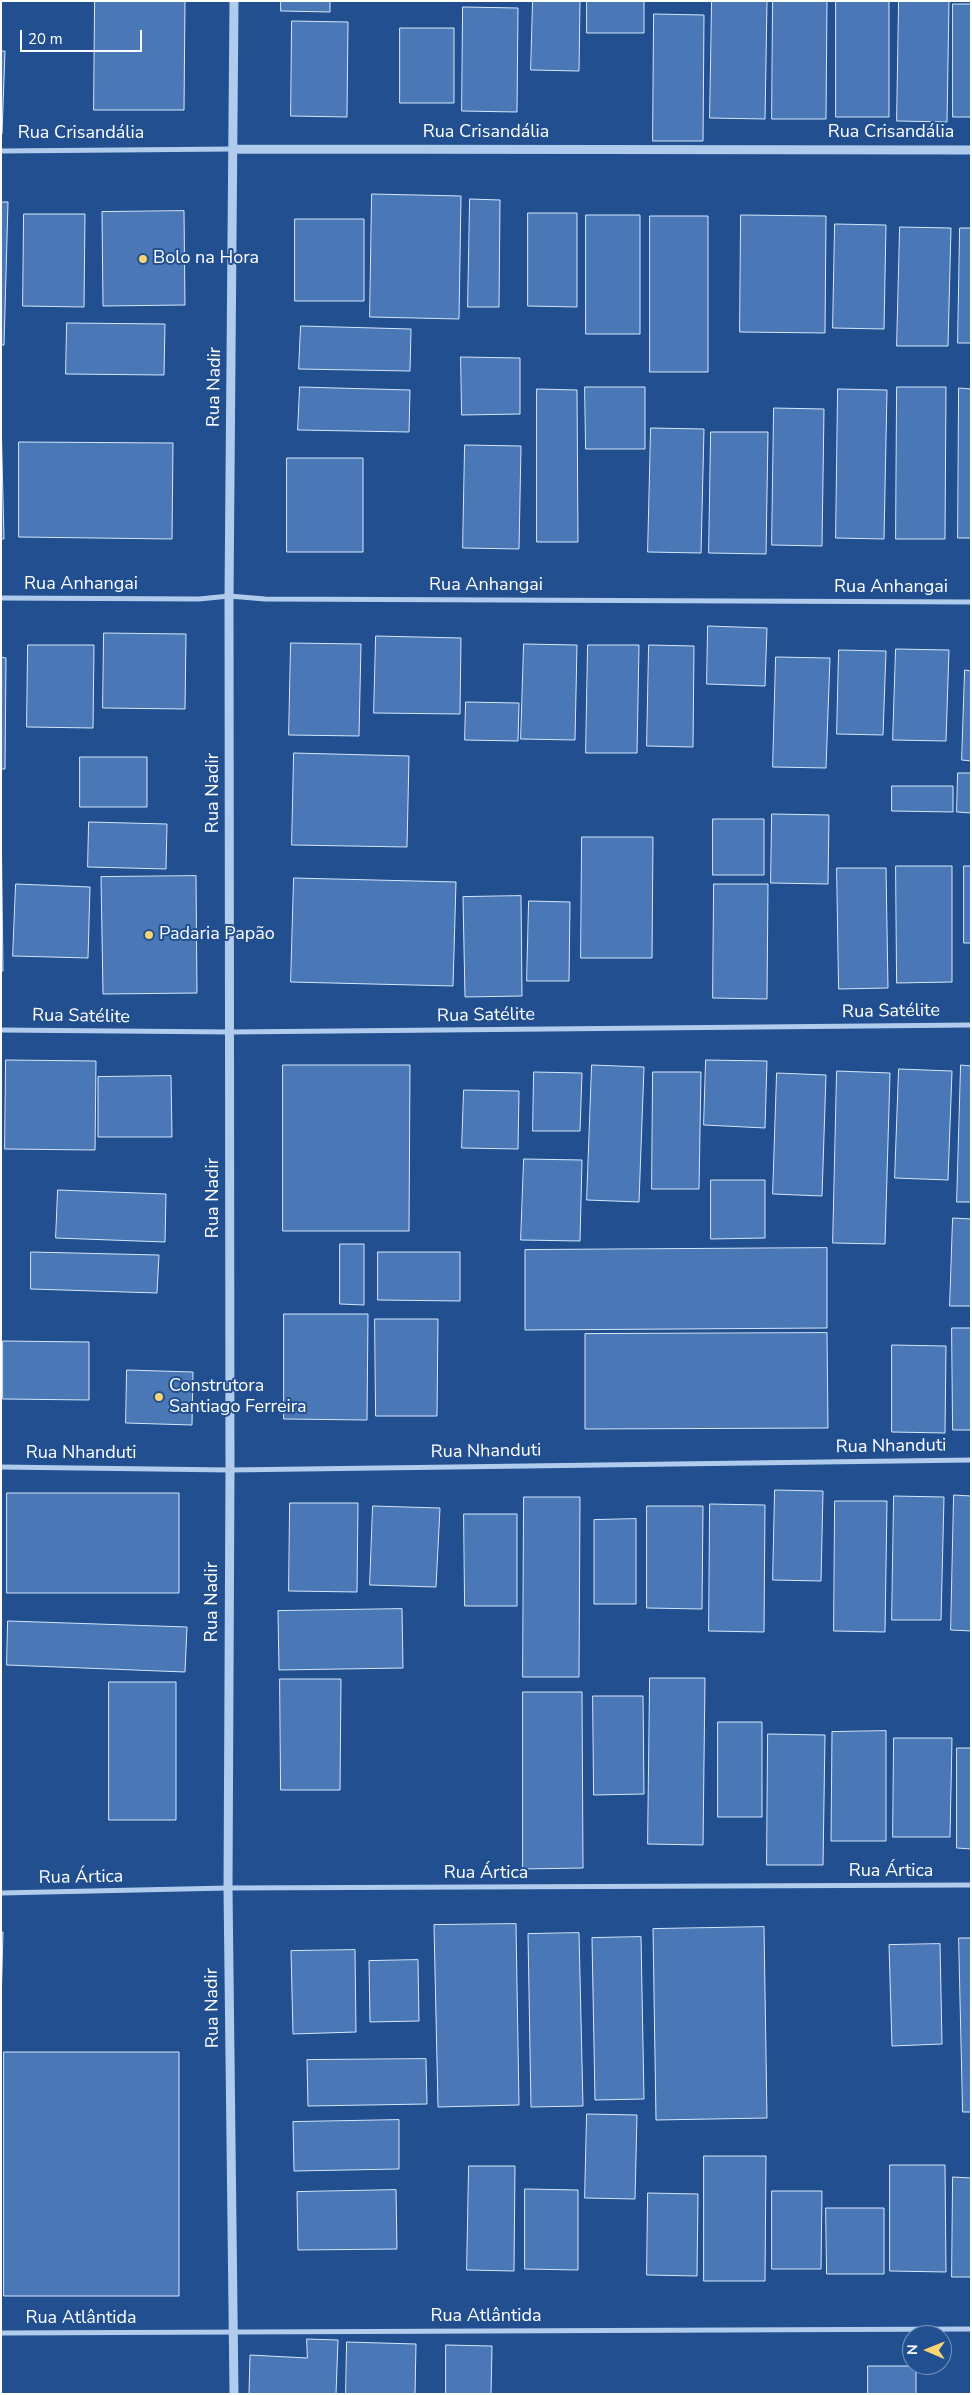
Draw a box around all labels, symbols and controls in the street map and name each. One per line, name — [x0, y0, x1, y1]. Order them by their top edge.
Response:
scale bar — [22, 20, 145, 52]
text: 20 m — [28, 29, 63, 49]
street label: Rua Crisandália — [423, 122, 549, 144]
street label: Rua Crisandália — [828, 122, 954, 144]
street label: Rua Crisandália — [18, 123, 144, 145]
place label: Bolo na Hora — [153, 248, 259, 270]
marker: Bolo na Hora — [137, 253, 149, 265]
street label: Rua Nadir — [204, 347, 226, 427]
street label: Rua Anhangai — [24, 574, 138, 596]
street label: Rua Anhangai — [429, 575, 543, 597]
street label: Rua Anhangai — [834, 577, 948, 599]
street label: Rua Nadir — [203, 753, 225, 833]
place label: Padaria Papão — [159, 924, 275, 946]
marker: Padaria Papão — [143, 929, 155, 941]
street label: Rua Satélite — [842, 1000, 940, 1024]
street label: Rua Satélite — [437, 1004, 535, 1028]
street label: Rua Satélite — [32, 1005, 130, 1029]
street label: Rua Nadir — [203, 1158, 225, 1238]
place label: Construtora Santiago Ferreira — [169, 1376, 307, 1418]
marker: Construtora Santiago Ferreira — [153, 1391, 165, 1403]
street label: Rua Nhanduti — [835, 1435, 947, 1459]
street label: Rua Nhanduti — [430, 1440, 542, 1464]
street label: Rua Nhanduti — [26, 1443, 136, 1465]
street label: Rua Nadir — [202, 1562, 224, 1642]
street label: Rua Ártica — [849, 1861, 933, 1883]
street label: Rua Ártica — [444, 1863, 528, 1885]
street label: Rua Ártica — [39, 1866, 123, 1890]
street label: Rua Nadir — [202, 1968, 224, 2048]
street label: Rua Atlântida — [430, 2306, 542, 2328]
street label: Rua Atlântida — [25, 2308, 137, 2330]
north arrow — [902, 2325, 952, 2375]
text: N — [903, 2344, 922, 2355]

